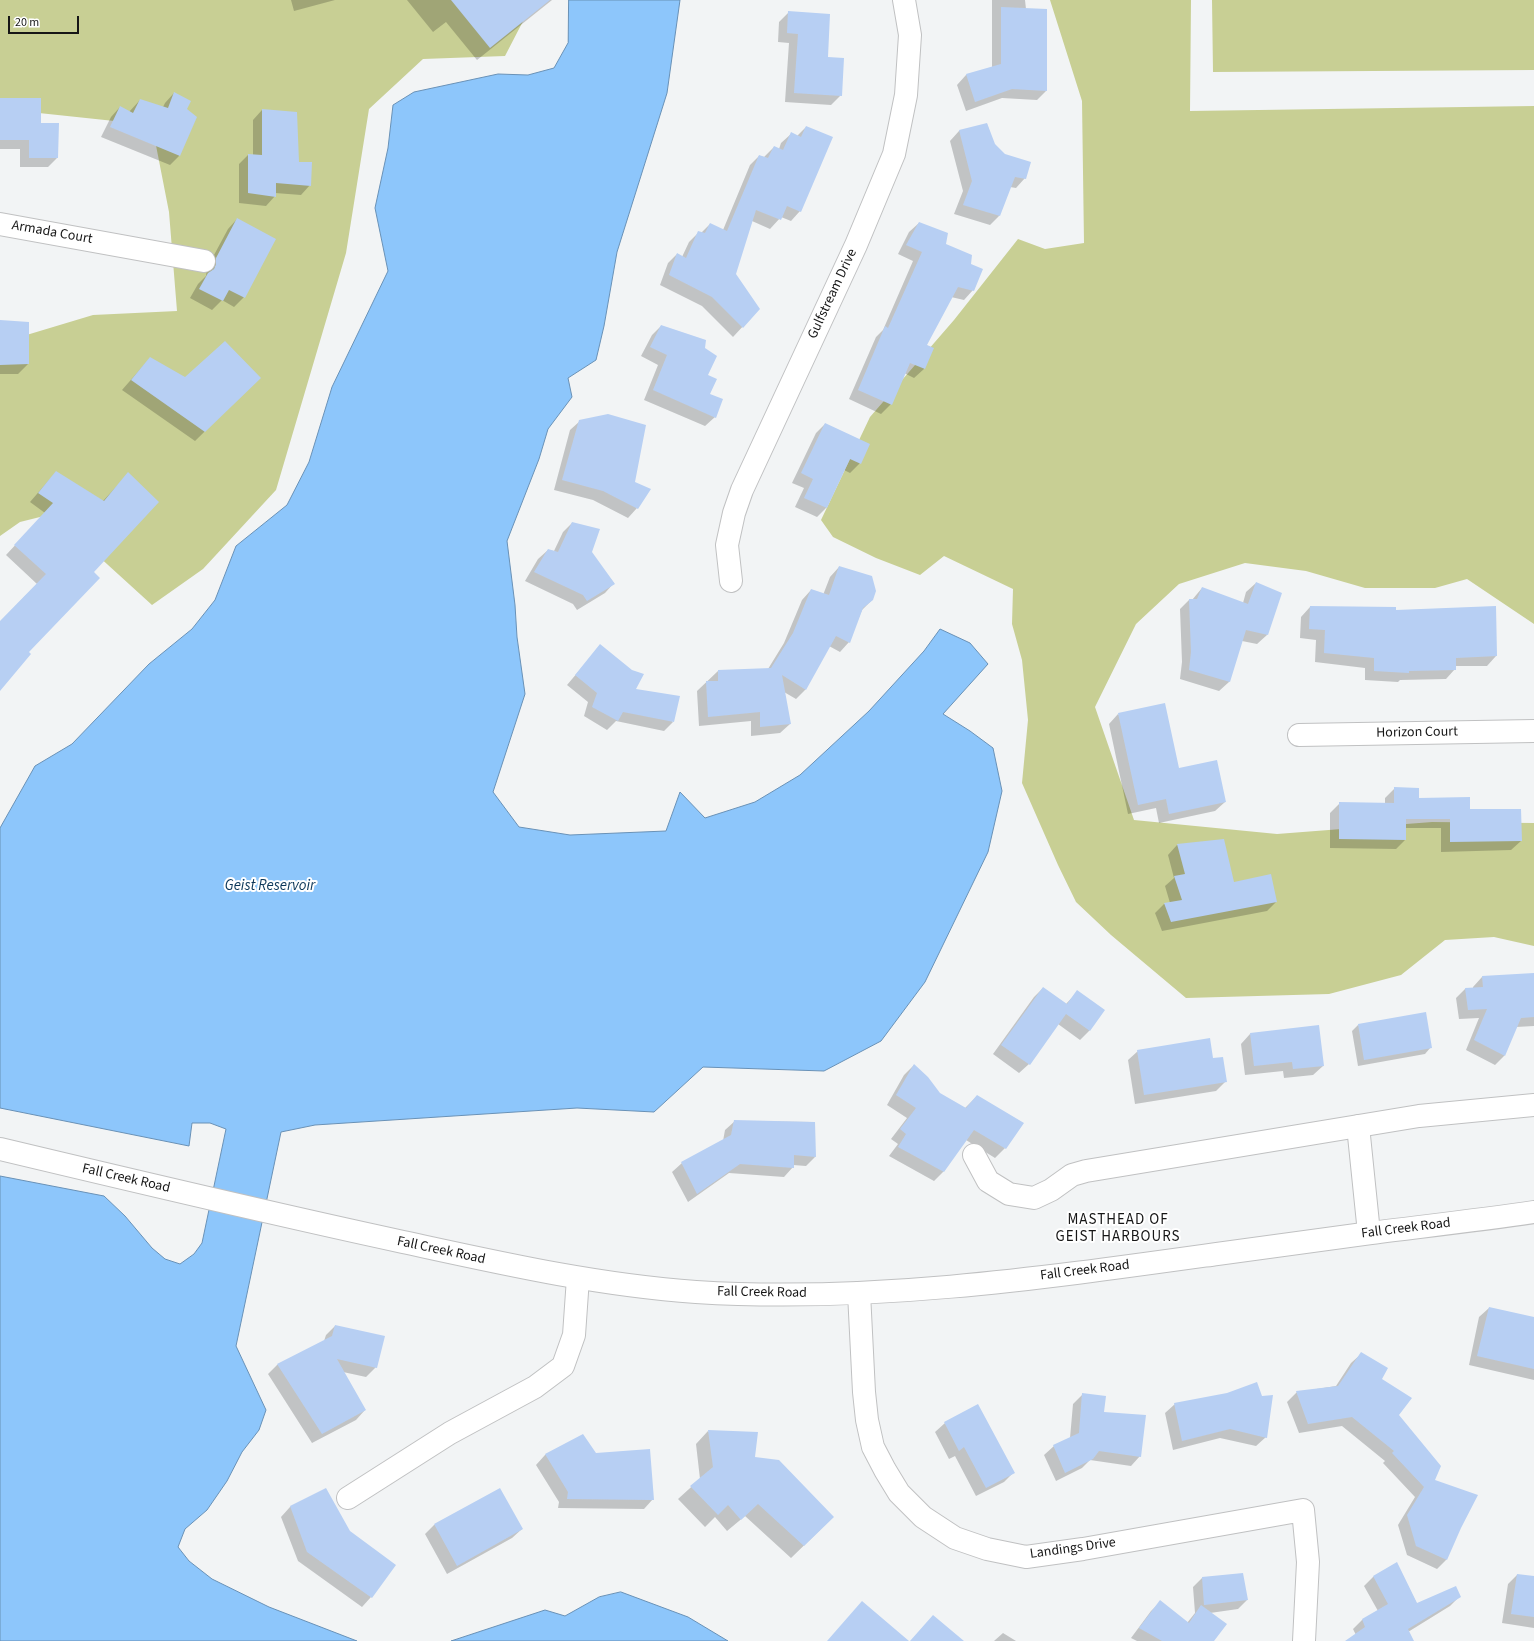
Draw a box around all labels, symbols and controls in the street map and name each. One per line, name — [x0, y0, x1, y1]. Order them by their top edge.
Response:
scale bar — [10, 8, 81, 34]
text: 20 m — [15, 14, 39, 31]
street label: Armada Court — [10, 218, 94, 248]
street label: Gulfstream Drive — [805, 246, 861, 342]
street label: Horizon Court — [1376, 724, 1458, 742]
water label: Geist Reservoir — [225, 878, 315, 896]
street label: Fall Creek Road — [80, 1161, 172, 1197]
district label: MASTHEAD OF GEIST HARBOURS — [1055, 1212, 1181, 1247]
street label: Fall Creek Road — [1360, 1215, 1452, 1243]
street label: Fall Creek Road — [395, 1233, 487, 1269]
street label: Fall Creek Road — [1039, 1257, 1131, 1285]
street label: Fall Creek Road — [717, 1284, 807, 1302]
street label: Landings Drive — [1029, 1535, 1117, 1563]

